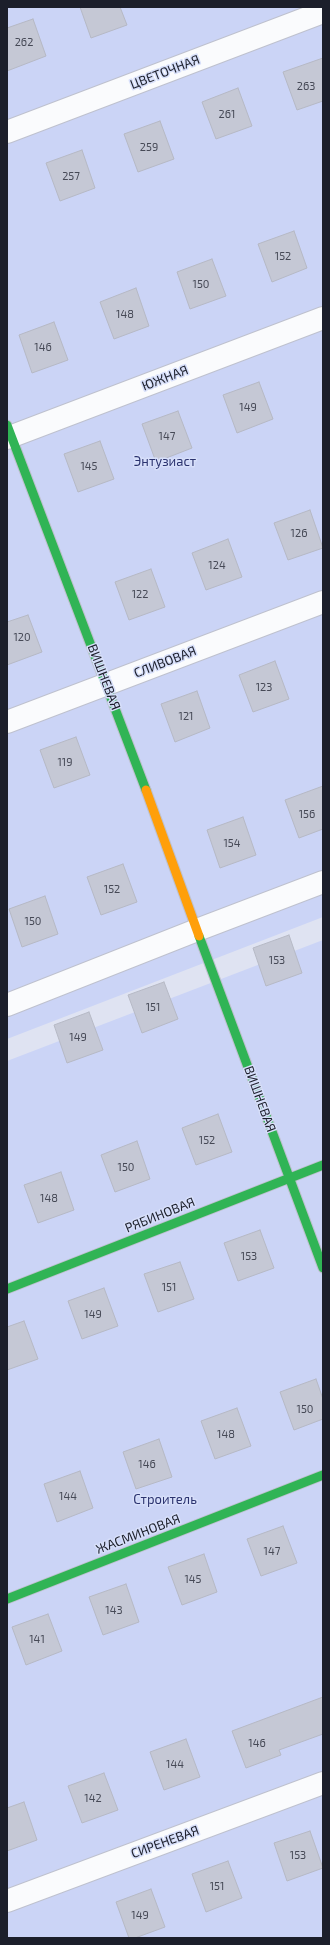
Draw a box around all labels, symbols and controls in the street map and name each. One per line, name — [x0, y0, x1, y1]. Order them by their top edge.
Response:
house number: 262 — [15, 35, 33, 49]
street label: ЦВЕТОЧНАЯ — [128, 52, 202, 92]
house number: 263 — [297, 79, 315, 93]
house number: 261 — [219, 107, 235, 121]
house number: 259 — [140, 140, 158, 154]
house number: 257 — [62, 169, 80, 183]
house number: 152 — [275, 249, 291, 263]
house number: 150 — [193, 277, 209, 291]
house number: 148 — [116, 307, 134, 321]
house number: 146 — [34, 340, 52, 354]
street label: ЮЖНАЯ — [140, 362, 190, 394]
house number: 149 — [239, 400, 257, 414]
house number: 147 — [159, 429, 175, 443]
park label: Энтузиаст — [134, 454, 196, 470]
house number: 145 — [80, 459, 98, 473]
house number: 126 — [291, 526, 307, 540]
house number: 124 — [208, 558, 226, 572]
house number: 122 — [132, 587, 148, 601]
house number: 120 — [13, 630, 31, 644]
street label: ВИШНЕВАЯ — [84, 642, 124, 712]
street label: СЛИВОВАЯ — [132, 643, 198, 681]
house number: 123 — [256, 680, 272, 694]
house number: 121 — [179, 709, 193, 723]
house number: 119 — [57, 755, 73, 769]
house number: 156 — [299, 807, 315, 821]
house number: 154 — [223, 836, 241, 850]
house number: 152 — [104, 882, 120, 896]
house number: 150 — [25, 914, 41, 928]
house number: 153 — [269, 953, 285, 967]
house number: 151 — [146, 1000, 160, 1014]
house number: 149 — [69, 1030, 87, 1044]
street label: ВИШНЕВАЯ — [241, 1064, 279, 1134]
house number: 152 — [199, 1133, 215, 1147]
house number: 150 — [118, 1160, 134, 1174]
house number: 148 — [40, 1191, 58, 1205]
street label: РЯБИНОВАЯ — [123, 1194, 197, 1236]
house number: 153 — [241, 1249, 257, 1263]
house number: 151 — [162, 1280, 176, 1294]
house number: 149 — [84, 1307, 102, 1321]
house number: 150 — [297, 1402, 313, 1416]
house number: 148 — [217, 1427, 235, 1441]
house number: 146 — [138, 1457, 156, 1471]
house number: 144 — [59, 1489, 77, 1503]
park label: Строитель — [133, 1492, 197, 1508]
street label: ЖАСМИНОВАЯ — [94, 1511, 182, 1557]
house number: 147 — [264, 1544, 280, 1558]
house number: 145 — [184, 1572, 202, 1586]
house number: 143 — [105, 1603, 123, 1617]
house number: 141 — [29, 1632, 45, 1646]
house number: 146 — [248, 1736, 266, 1750]
house number: 144 — [166, 1757, 184, 1771]
house number: 142 — [84, 1791, 102, 1805]
street label: СИРЕНЕВАЯ — [129, 1822, 201, 1862]
house number: 153 — [290, 1848, 306, 1862]
house number: 151 — [210, 1879, 224, 1893]
house number: 149 — [131, 1908, 149, 1922]

